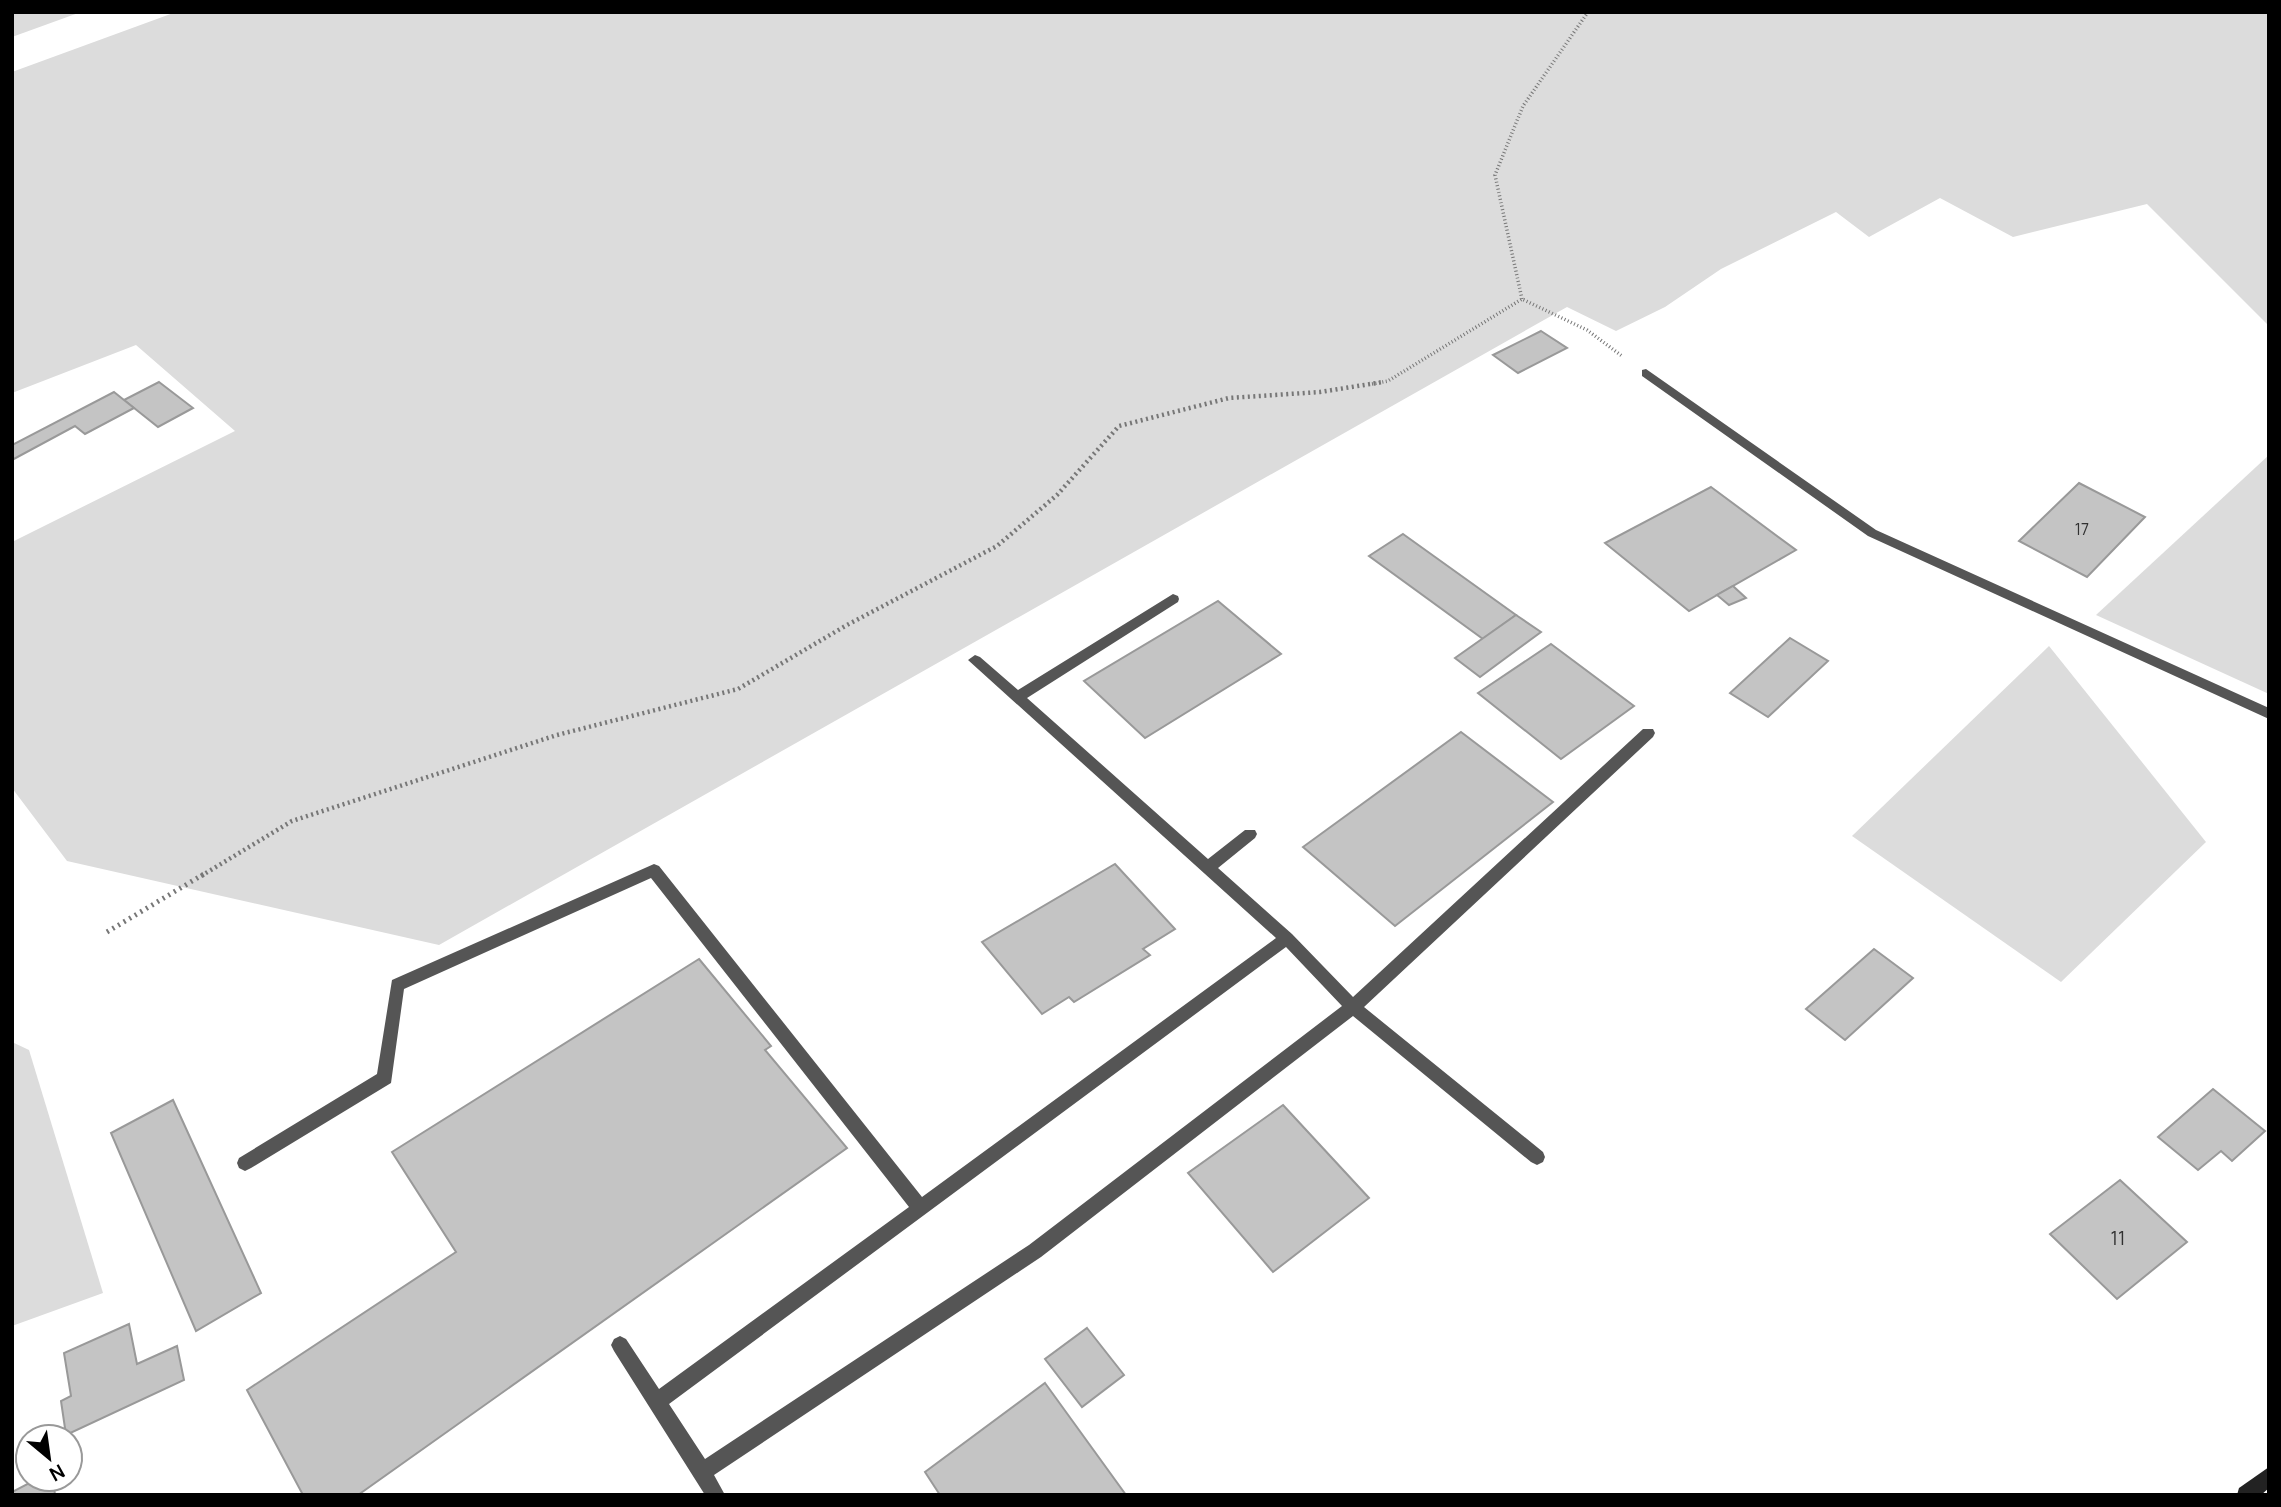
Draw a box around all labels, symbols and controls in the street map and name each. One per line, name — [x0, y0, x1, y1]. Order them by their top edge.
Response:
house number: 17 — [2075, 518, 2089, 540]
house number: 11 — [2111, 1225, 2125, 1251]
north arrow — [14, 1423, 84, 1493]
text: N — [45, 1458, 70, 1488]

